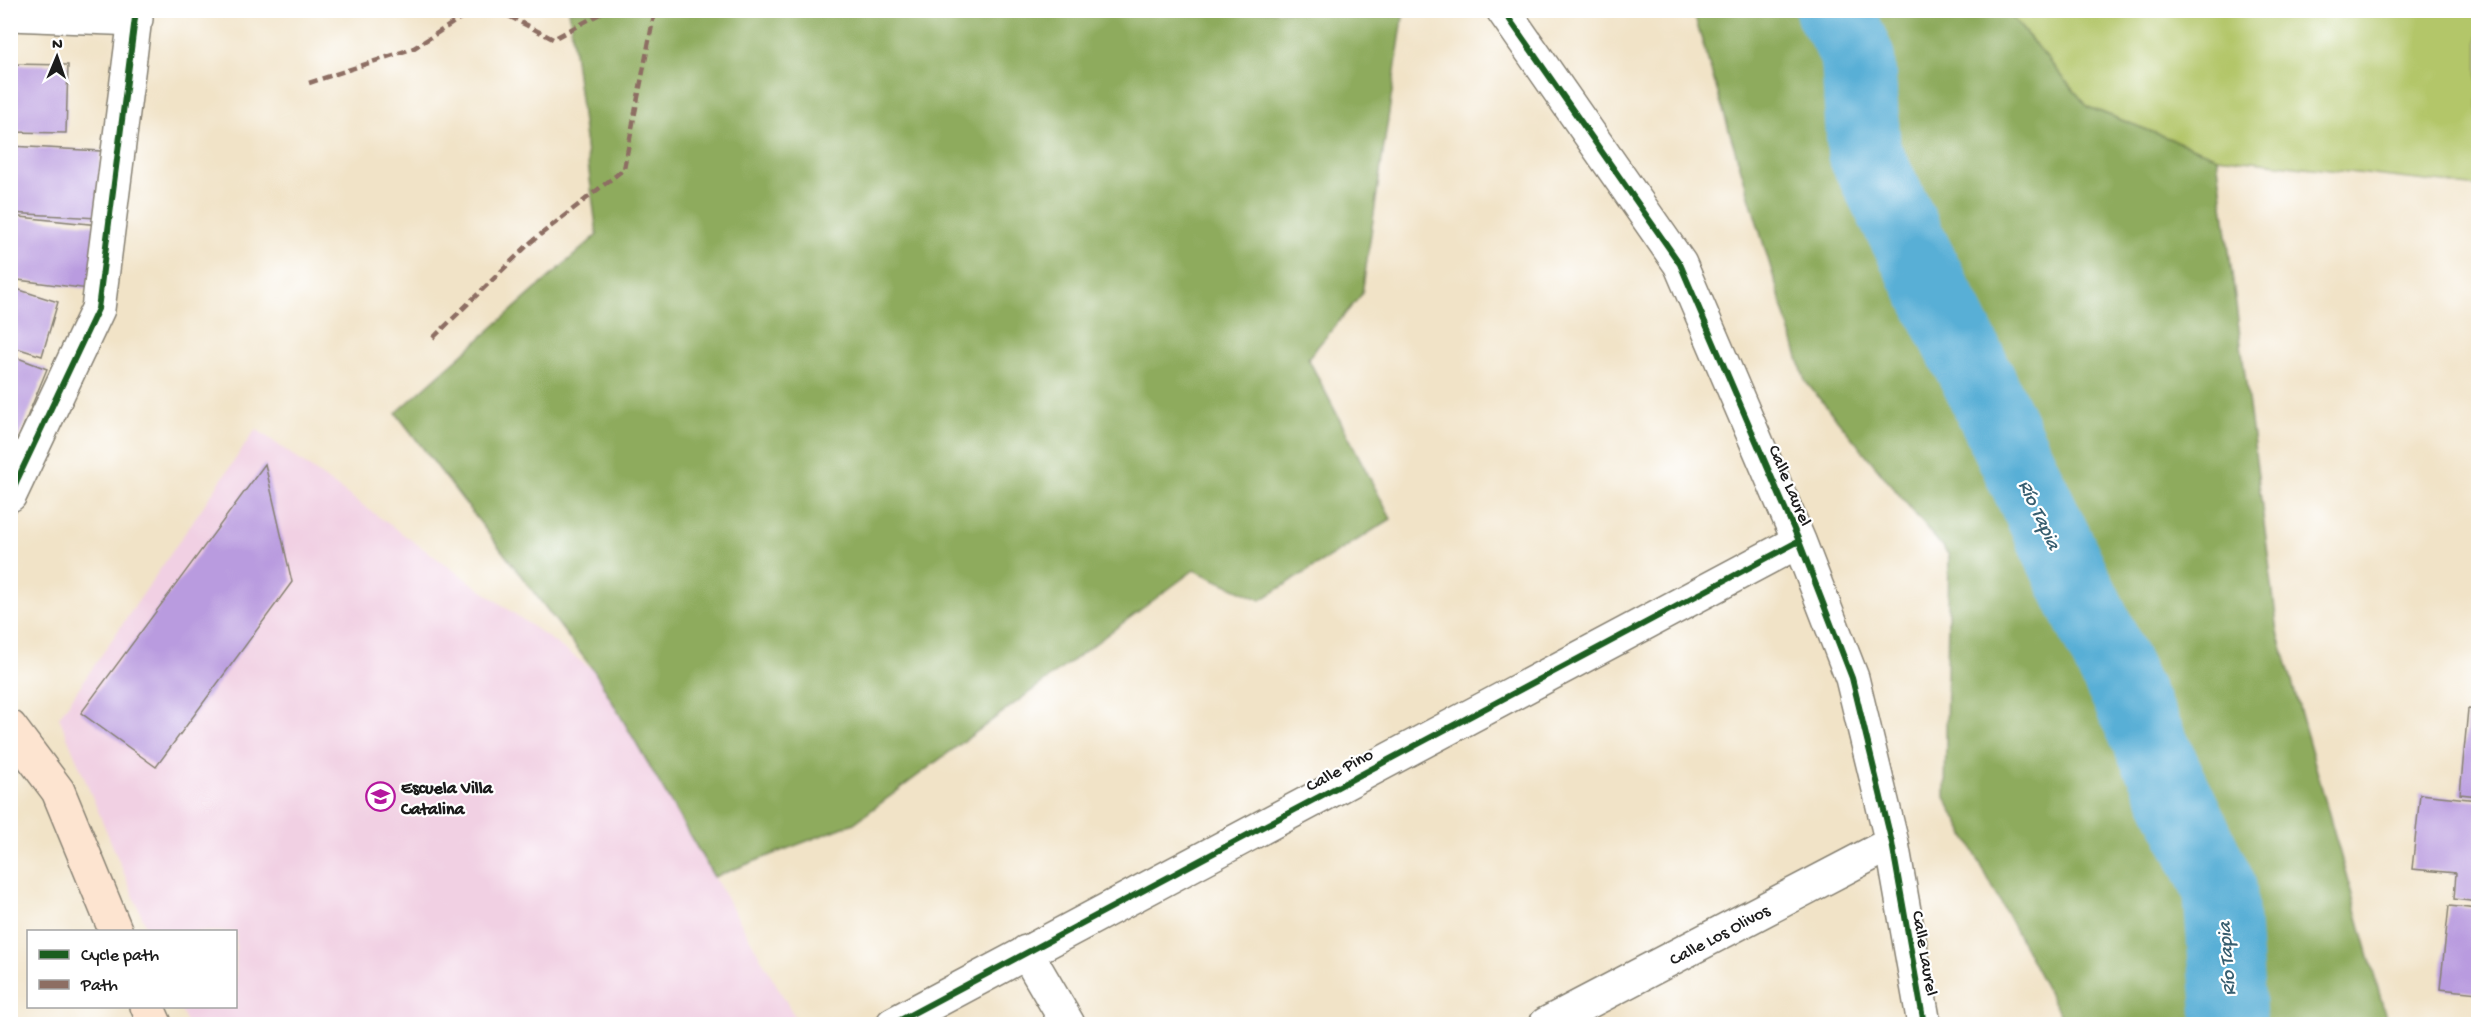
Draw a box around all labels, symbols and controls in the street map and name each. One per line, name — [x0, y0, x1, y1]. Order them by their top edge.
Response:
north arrow — [27, 27, 87, 87]
text: N — [52, 36, 64, 55]
street label: Calle Laurel — [1762, 442, 1815, 530]
water label: Río Tapia — [2012, 477, 2065, 556]
street label: Calle Pino — [1303, 745, 1377, 798]
place label: Escuela Villa Catalina — [400, 779, 494, 821]
school or university icon: Escuela Villa Catalina — [364, 781, 396, 813]
street label: Calle Los Olivos — [1666, 900, 1775, 971]
street label: Calle Laurel — [1906, 909, 1941, 998]
water label: Río Tapia — [2214, 919, 2243, 996]
legend — [27, 930, 237, 1008]
text: Cycle path — [81, 946, 159, 967]
text: Path — [80, 976, 118, 997]

